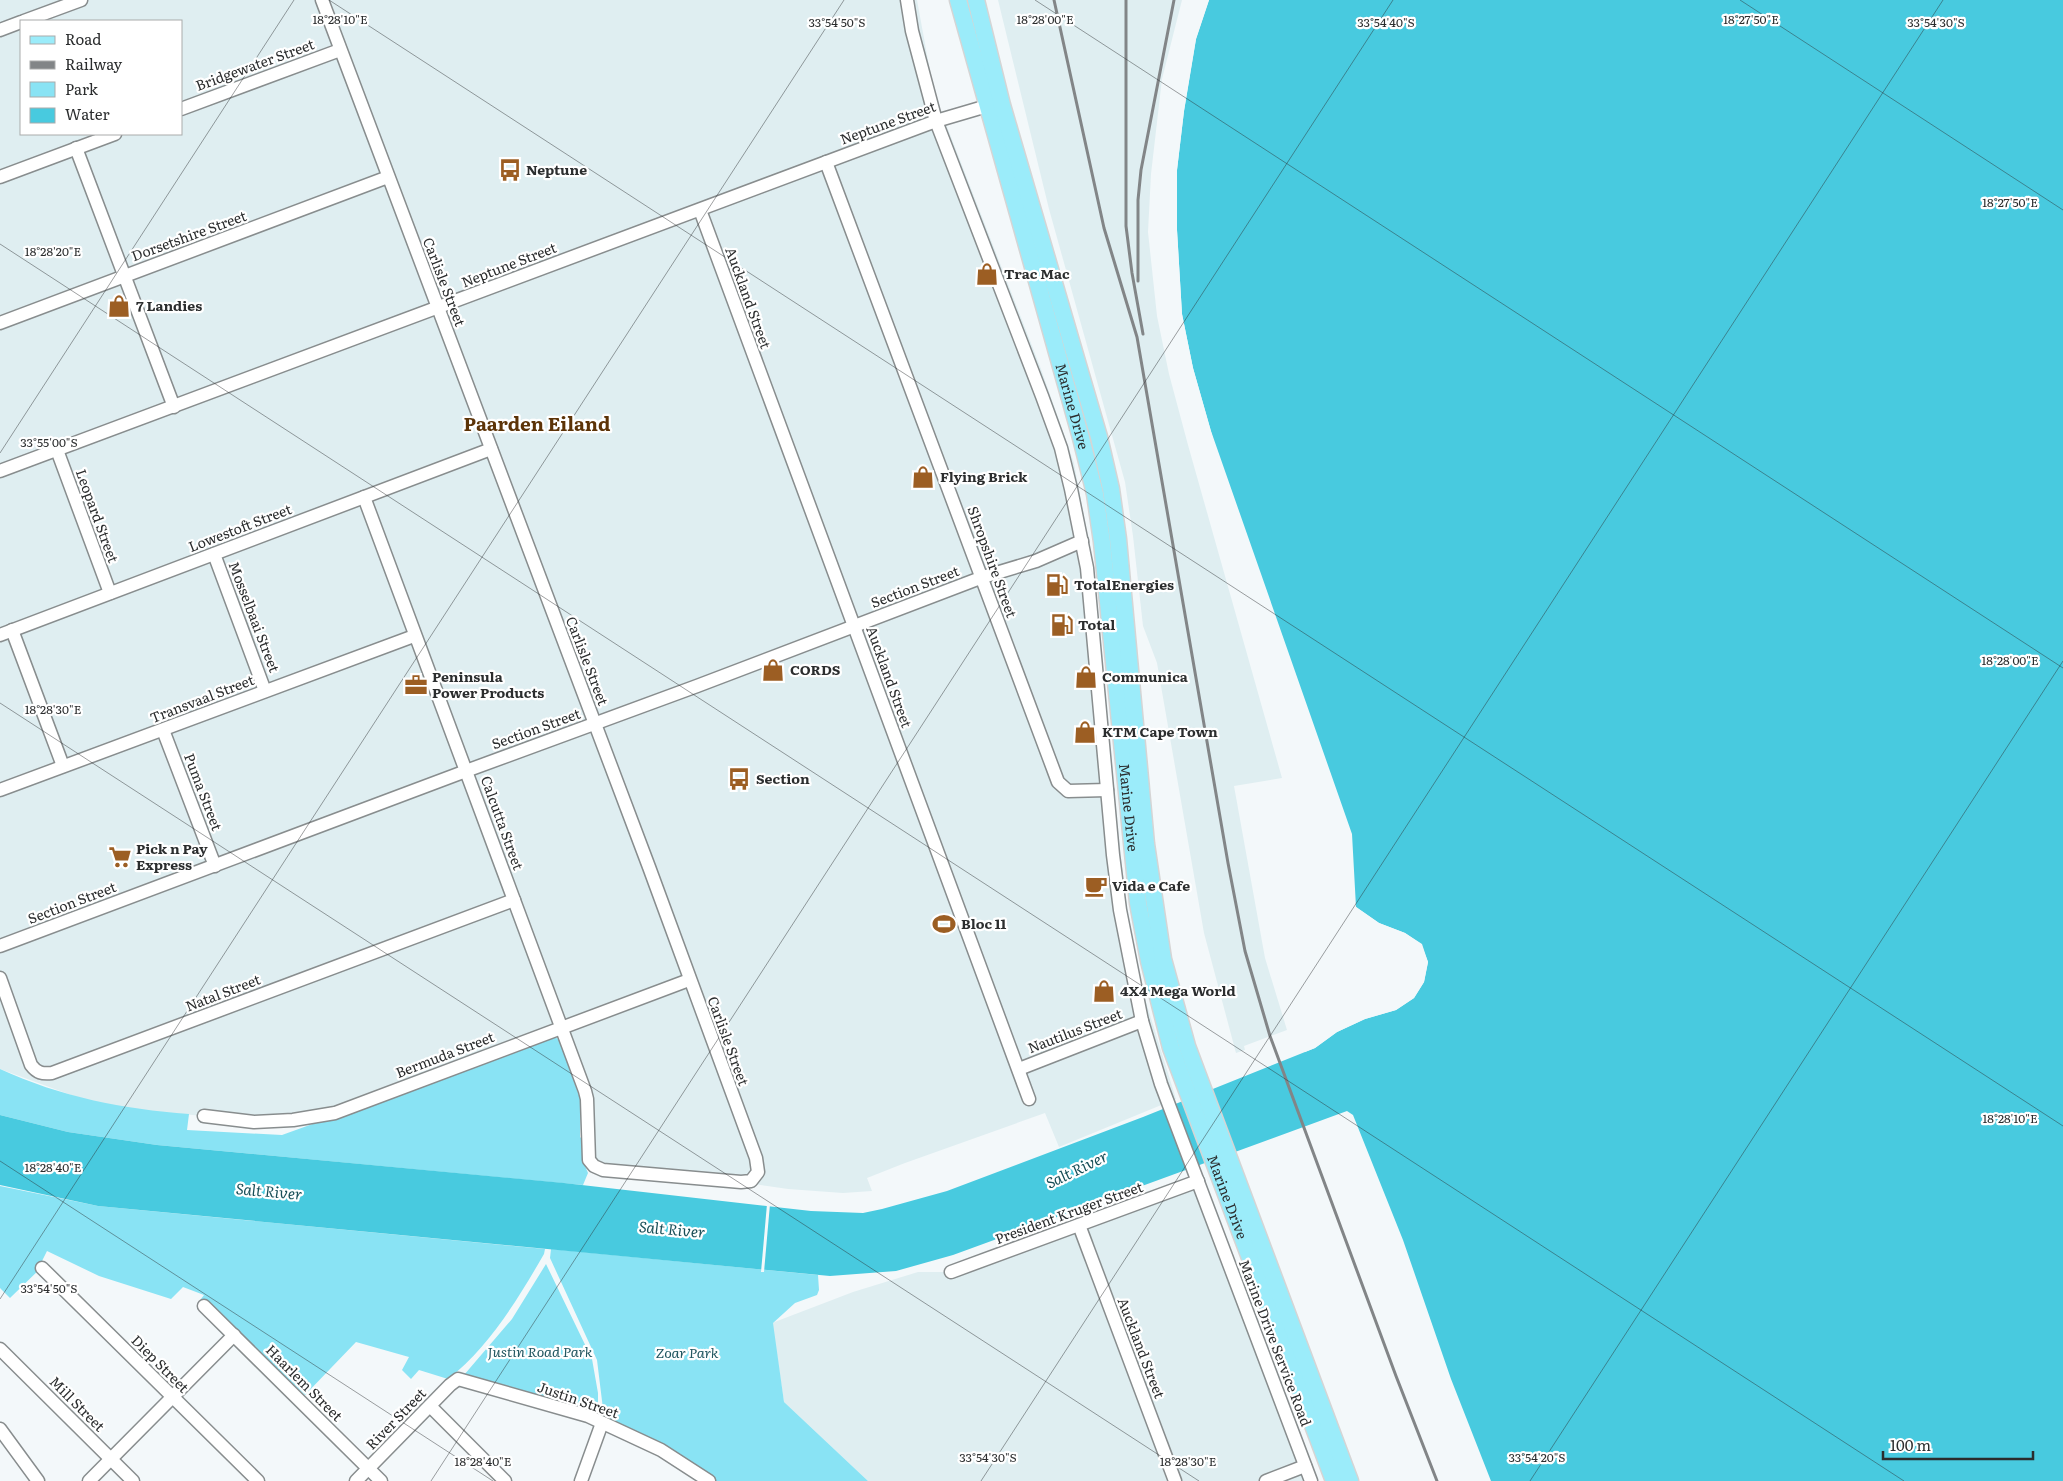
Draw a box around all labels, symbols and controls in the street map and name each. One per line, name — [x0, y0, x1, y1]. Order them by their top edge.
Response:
text: 18°28'10"E — [312, 10, 368, 28]
text: 18°28'00"E — [1016, 10, 1074, 28]
text: 18°27'50"E — [1723, 10, 1779, 28]
text: 33°54'50"S — [809, 13, 865, 31]
text: 33°54'40"S — [1357, 13, 1415, 31]
text: 33°54'30"S — [1907, 13, 1965, 31]
legend — [20, 20, 182, 135]
text: Road — [65, 27, 101, 50]
street label: Bridgewater Street — [193, 33, 317, 95]
text: Railway — [65, 52, 123, 75]
text: Park — [65, 77, 99, 100]
street label: Neptune Street — [837, 95, 938, 149]
text: Water — [65, 102, 110, 125]
bus stop icon: Neptune — [497, 157, 523, 183]
place label: Neptune — [526, 159, 587, 179]
text: 18°27'50"E — [1982, 193, 2038, 211]
street label: Dorsetshire Street — [128, 205, 249, 265]
street label: Carlisle Street — [419, 234, 471, 329]
street label: Neptune Street — [458, 237, 559, 291]
text: 18°28'20"E — [25, 242, 81, 260]
street label: Auckland Street — [721, 244, 777, 352]
shop icon: Trac Mac — [974, 261, 1000, 287]
place label: Trac Mac — [1004, 263, 1070, 283]
shop icon: 7 Landies — [106, 293, 132, 319]
place label: 7 Landies — [136, 295, 202, 315]
street label: Marine Drive — [1051, 361, 1094, 451]
district label: Paarden Eiland — [464, 409, 611, 437]
text: 33°55'00"S — [20, 433, 78, 451]
shop icon: Flying Brick — [910, 464, 936, 490]
street label: Leopard Street — [72, 466, 124, 566]
place label: Flying Brick — [940, 466, 1028, 486]
street label: Lowestoft Street — [185, 498, 294, 556]
street label: Shropshire Street — [963, 503, 1023, 621]
street label: Mosselbaai Street — [225, 558, 285, 675]
street label: Section Street — [868, 560, 962, 612]
fuel station icon: TotalEnergies — [1044, 572, 1070, 598]
place label: TotalEnergies — [1074, 574, 1174, 594]
fuel station icon: Total — [1049, 612, 1075, 638]
street label: Carlisle Street — [562, 613, 614, 708]
place label: Total — [1078, 614, 1115, 634]
street label: Auckland Street — [862, 623, 918, 731]
text: 18°28'00"E — [1981, 651, 2039, 669]
shop icon: CORDS — [760, 657, 786, 683]
place label: CORDS — [790, 659, 841, 679]
shop icon: Communica — [1073, 664, 1099, 690]
place label: Peninsula Power Products — [432, 666, 544, 702]
place label: Communica — [1102, 666, 1189, 686]
street label: Transvaal Street — [147, 669, 257, 727]
office icon: Peninsula Power Products — [403, 672, 429, 698]
text: 18°28'30"E — [25, 700, 82, 718]
street label: Section Street — [488, 703, 583, 753]
shop icon: KTM Cape Town — [1072, 719, 1098, 745]
place label: KTM Cape Town — [1102, 721, 1218, 741]
street label: Puma Street — [180, 750, 228, 833]
street label: Marine Drive — [1115, 762, 1144, 852]
bus stop icon: Section — [726, 766, 752, 792]
place label: Section — [756, 768, 810, 788]
street label: Calcutta Street — [477, 773, 529, 873]
place label: Pick n Pay Express — [136, 838, 208, 874]
supermarket icon: Pick n Pay Express — [107, 844, 133, 870]
cafe icon: Vida e Cafe — [1083, 873, 1109, 899]
place label: Vida e Cafe — [1112, 875, 1190, 895]
street label: Section Street — [25, 876, 119, 928]
sports icon: Bloc 11 — [931, 911, 957, 937]
place label: Bloc 11 — [961, 913, 1007, 933]
street label: Natal Street — [182, 969, 263, 1016]
shop icon: 4X4 Mega World — [1091, 978, 1117, 1004]
place label: 4X4 Mega World — [1120, 980, 1236, 1000]
street label: Carlisle Street — [704, 993, 754, 1088]
street label: Nautilus Street — [1025, 1003, 1125, 1057]
street label: Bermuda Street — [392, 1026, 497, 1082]
text: 18°28'10"E — [1982, 1109, 2038, 1127]
water label: Salt River — [1042, 1144, 1111, 1194]
street label: Marine Drive — [1203, 1152, 1253, 1242]
text: 18°28'40"E — [25, 1158, 82, 1176]
water label: Salt River — [235, 1176, 303, 1205]
street label: President Kruger Street — [992, 1176, 1146, 1248]
water label: Salt River — [638, 1214, 706, 1243]
street label: Marine Drive Service Road — [1235, 1256, 1317, 1429]
text: 33°54'50"S — [21, 1279, 77, 1297]
street label: Auckland Street — [1113, 1294, 1171, 1401]
street label: Diep Street — [127, 1330, 194, 1397]
street label: Haarlem Street — [262, 1339, 348, 1425]
park label: Justin Road Park — [488, 1341, 593, 1361]
park label: Zoar Park — [656, 1342, 719, 1362]
street label: Mill Street — [46, 1371, 110, 1436]
street label: Justin Street — [535, 1376, 622, 1422]
street label: River Street — [361, 1383, 430, 1454]
scale bar — [1883, 1428, 2033, 1460]
text: 100 m — [1890, 1433, 1931, 1456]
text: 33°54'30"S — [959, 1448, 1017, 1466]
text: 33°54'20"S — [1509, 1448, 1565, 1466]
text: 18°28'40"E — [455, 1452, 512, 1470]
text: 18°28'30"E — [1160, 1452, 1217, 1470]

